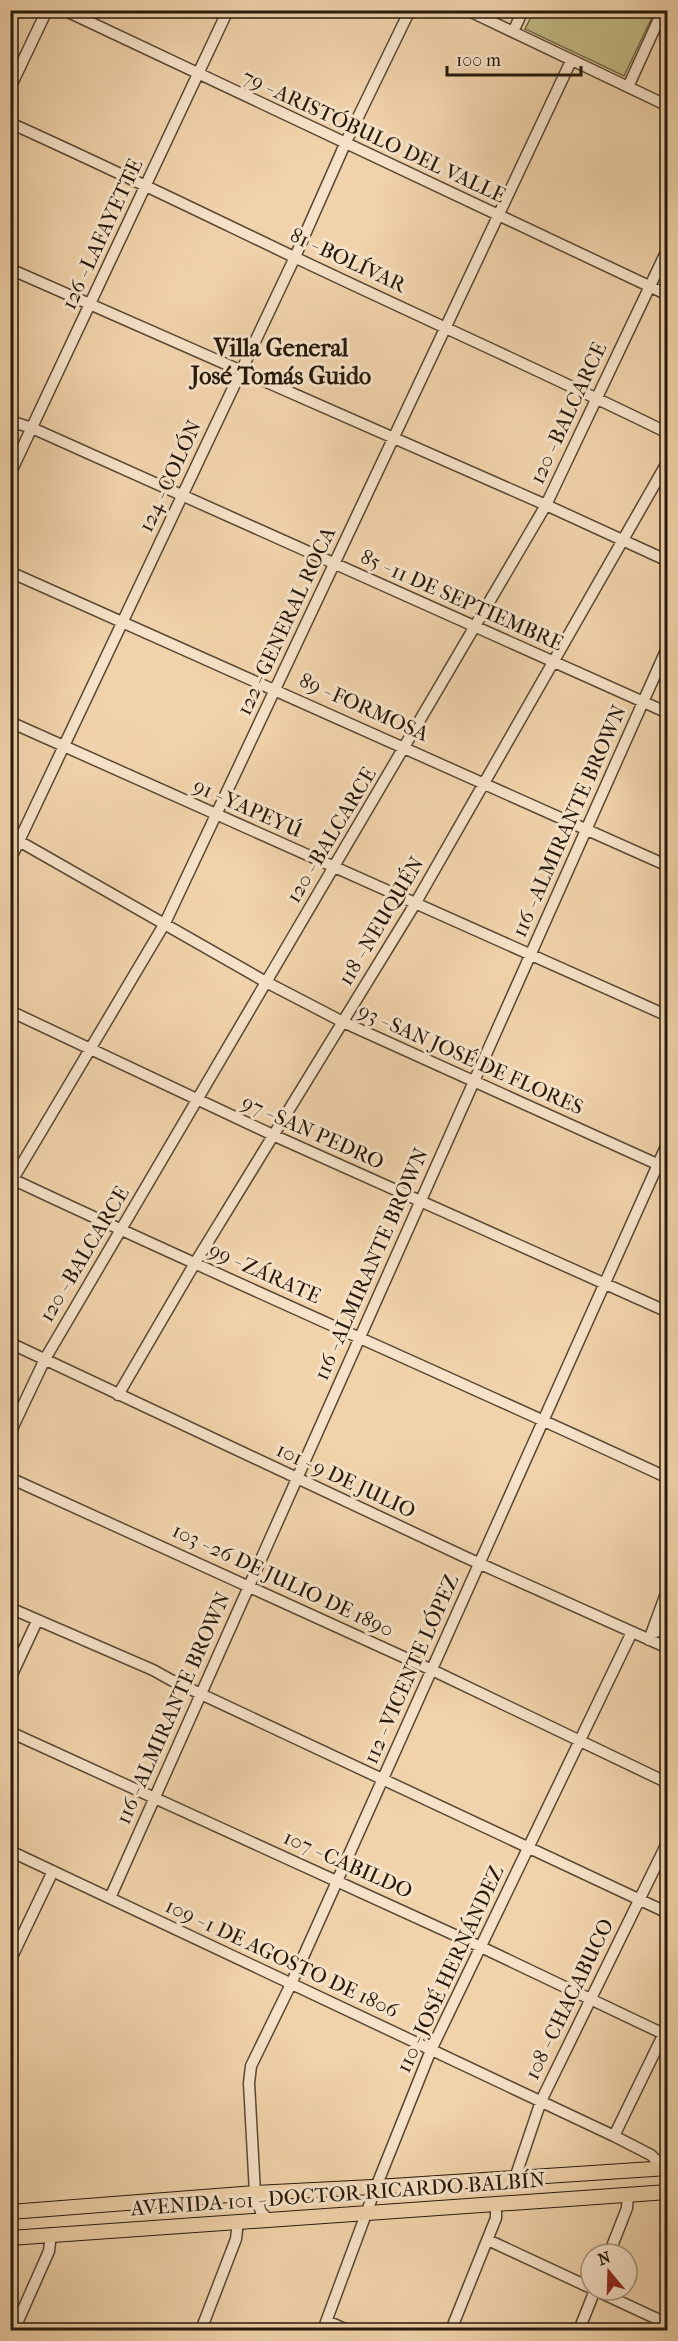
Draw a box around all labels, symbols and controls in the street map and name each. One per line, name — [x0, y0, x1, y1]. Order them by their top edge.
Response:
scale bar — [447, 39, 580, 77]
text: 100 m — [456, 50, 501, 71]
street label: 79 - ARISTÓBULO DEL VALLE — [239, 63, 510, 208]
street label: 126 - LAFAYETTE — [57, 155, 148, 313]
street label: 81 - BOLÍVAR — [286, 223, 410, 298]
district label: Villa General José Tomás Guido — [189, 334, 371, 390]
street label: 120 - BALCARCE — [525, 338, 611, 488]
street label: 124 - COLÓN — [133, 416, 206, 536]
street label: 122 - GENERAL ROCA — [232, 523, 340, 719]
street label: 85 - 11 DE SEPTIEMBRE — [357, 544, 567, 656]
street label: 89 - FORMOSA — [296, 668, 433, 746]
street label: 116 - ALMIRANTE BROWN — [507, 701, 631, 941]
street label: 120 - BALCARCE — [281, 763, 381, 907]
street label: 91 - YAPEYÚ — [190, 773, 307, 843]
street label: 118 - NEUQUÉN — [333, 852, 429, 990]
street label: 93 - SAN JOSÉ DE FLORES — [355, 998, 587, 1120]
street label: 97 - SAN PEDRO — [238, 1090, 388, 1174]
street label: 116 - ALMIRANTE BROWN — [309, 1144, 433, 1384]
street label: 120 - BALCARCE — [34, 1182, 134, 1326]
street label: 99 - ZÁRATE — [205, 1238, 325, 1308]
street label: 101 - 9 DE JULIO — [273, 1437, 419, 1523]
street label: 103 - 26 DE JULIO DE 1890 — [169, 1518, 397, 1642]
street label: 112 - VICENTE LÓPEZ — [357, 1570, 464, 1767]
street label: 116 - ALMIRANTE BROWN — [111, 1588, 235, 1828]
street label: 107 - CABILDO — [280, 1825, 416, 1903]
street label: 110 - JOSÉ HERNÁNDEZ — [391, 1862, 509, 2076]
street label: 109 - 1 DE AGOSTO DE 1806 — [162, 1893, 403, 2023]
street label: 108 - CHACABUCO — [520, 1915, 618, 2083]
street label: AVENIDA 101 - DOCTOR RICARDO BALBÍN — [129, 2168, 546, 2221]
north arrow — [579, 2242, 639, 2302]
text: N — [595, 2247, 614, 2269]

